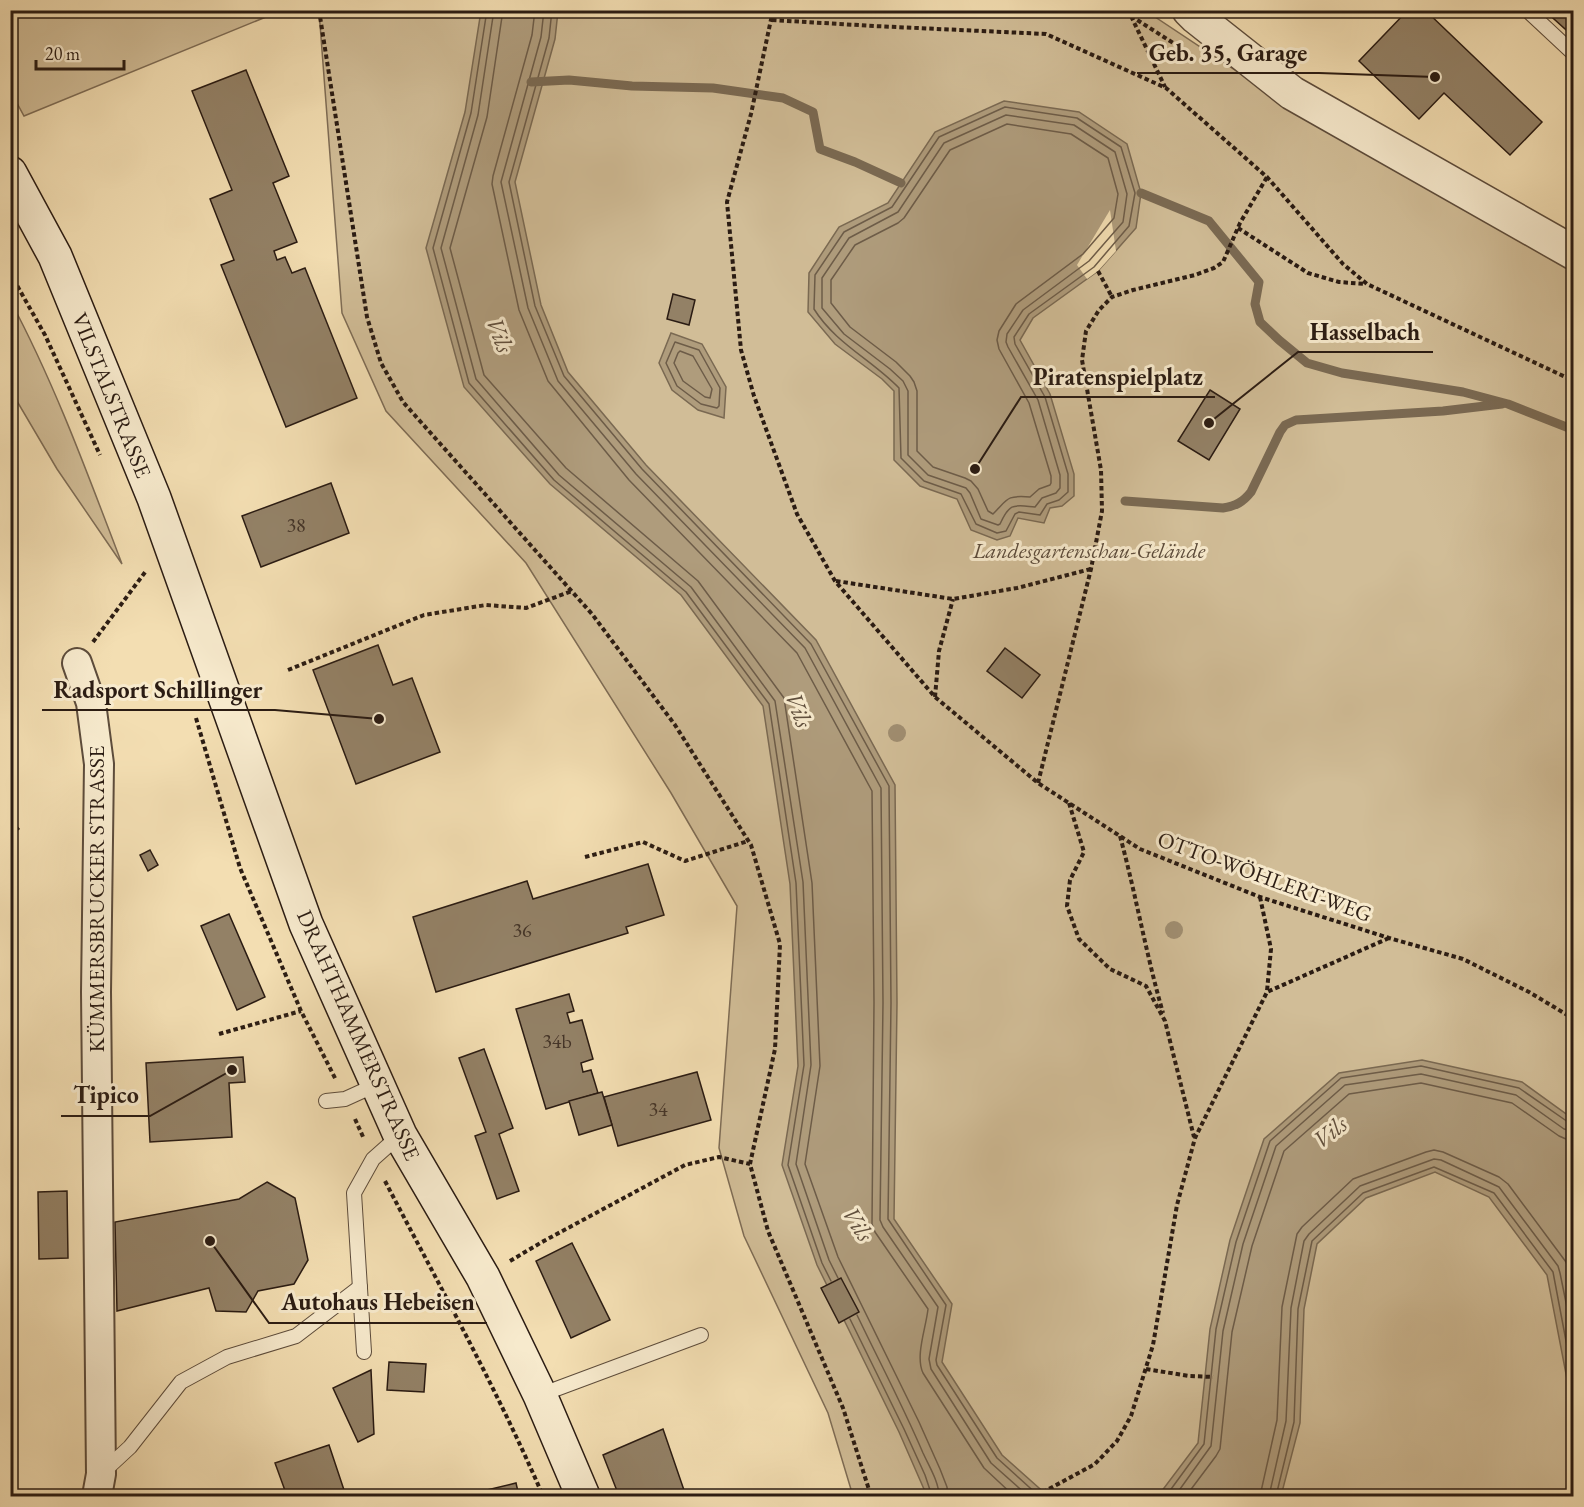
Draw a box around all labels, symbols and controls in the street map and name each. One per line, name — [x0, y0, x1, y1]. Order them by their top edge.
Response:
callout: Geb. 35, Garage — [1137, 31, 1319, 73]
scale bar — [36, 33, 124, 71]
text: Geb. 35, Garage — [1149, 37, 1307, 69]
text: 20 m — [45, 42, 80, 65]
street label: VILSTALSTRASSE — [65, 308, 158, 482]
callout: Hasselbach — [1298, 310, 1433, 352]
water label: Vils — [480, 313, 521, 357]
text: Hasselbach — [1310, 316, 1421, 347]
callout: Piratenspielplatz — [1021, 355, 1215, 397]
text: Piratenspielplatz — [1033, 361, 1204, 392]
house number: 38 — [286, 512, 306, 538]
park label: Landesgartenschau-Gelände — [972, 536, 1206, 565]
callout: Radsport Schillinger — [42, 668, 275, 710]
text: Radsport Schillinger — [54, 674, 263, 706]
water label: Vils — [779, 688, 820, 732]
street label: KÜMMERSBRUCKER STRASSE — [82, 746, 111, 1052]
street label: OTTO-WÖHLERT-WEG — [1154, 824, 1376, 929]
street label: DRAHTHAMMERSTRASSE — [290, 905, 427, 1165]
house number: 36 — [512, 917, 532, 943]
house number: 34b — [542, 1028, 572, 1054]
callout: Tipico — [61, 1074, 150, 1116]
text: Tipico — [73, 1079, 139, 1110]
house number: 34 — [648, 1096, 668, 1122]
water label: Vils — [1306, 1108, 1354, 1155]
water label: Vils — [836, 1200, 881, 1247]
callout: Autohaus Hebeisen — [269, 1281, 487, 1323]
text: Autohaus Hebeisen — [280, 1286, 475, 1317]

